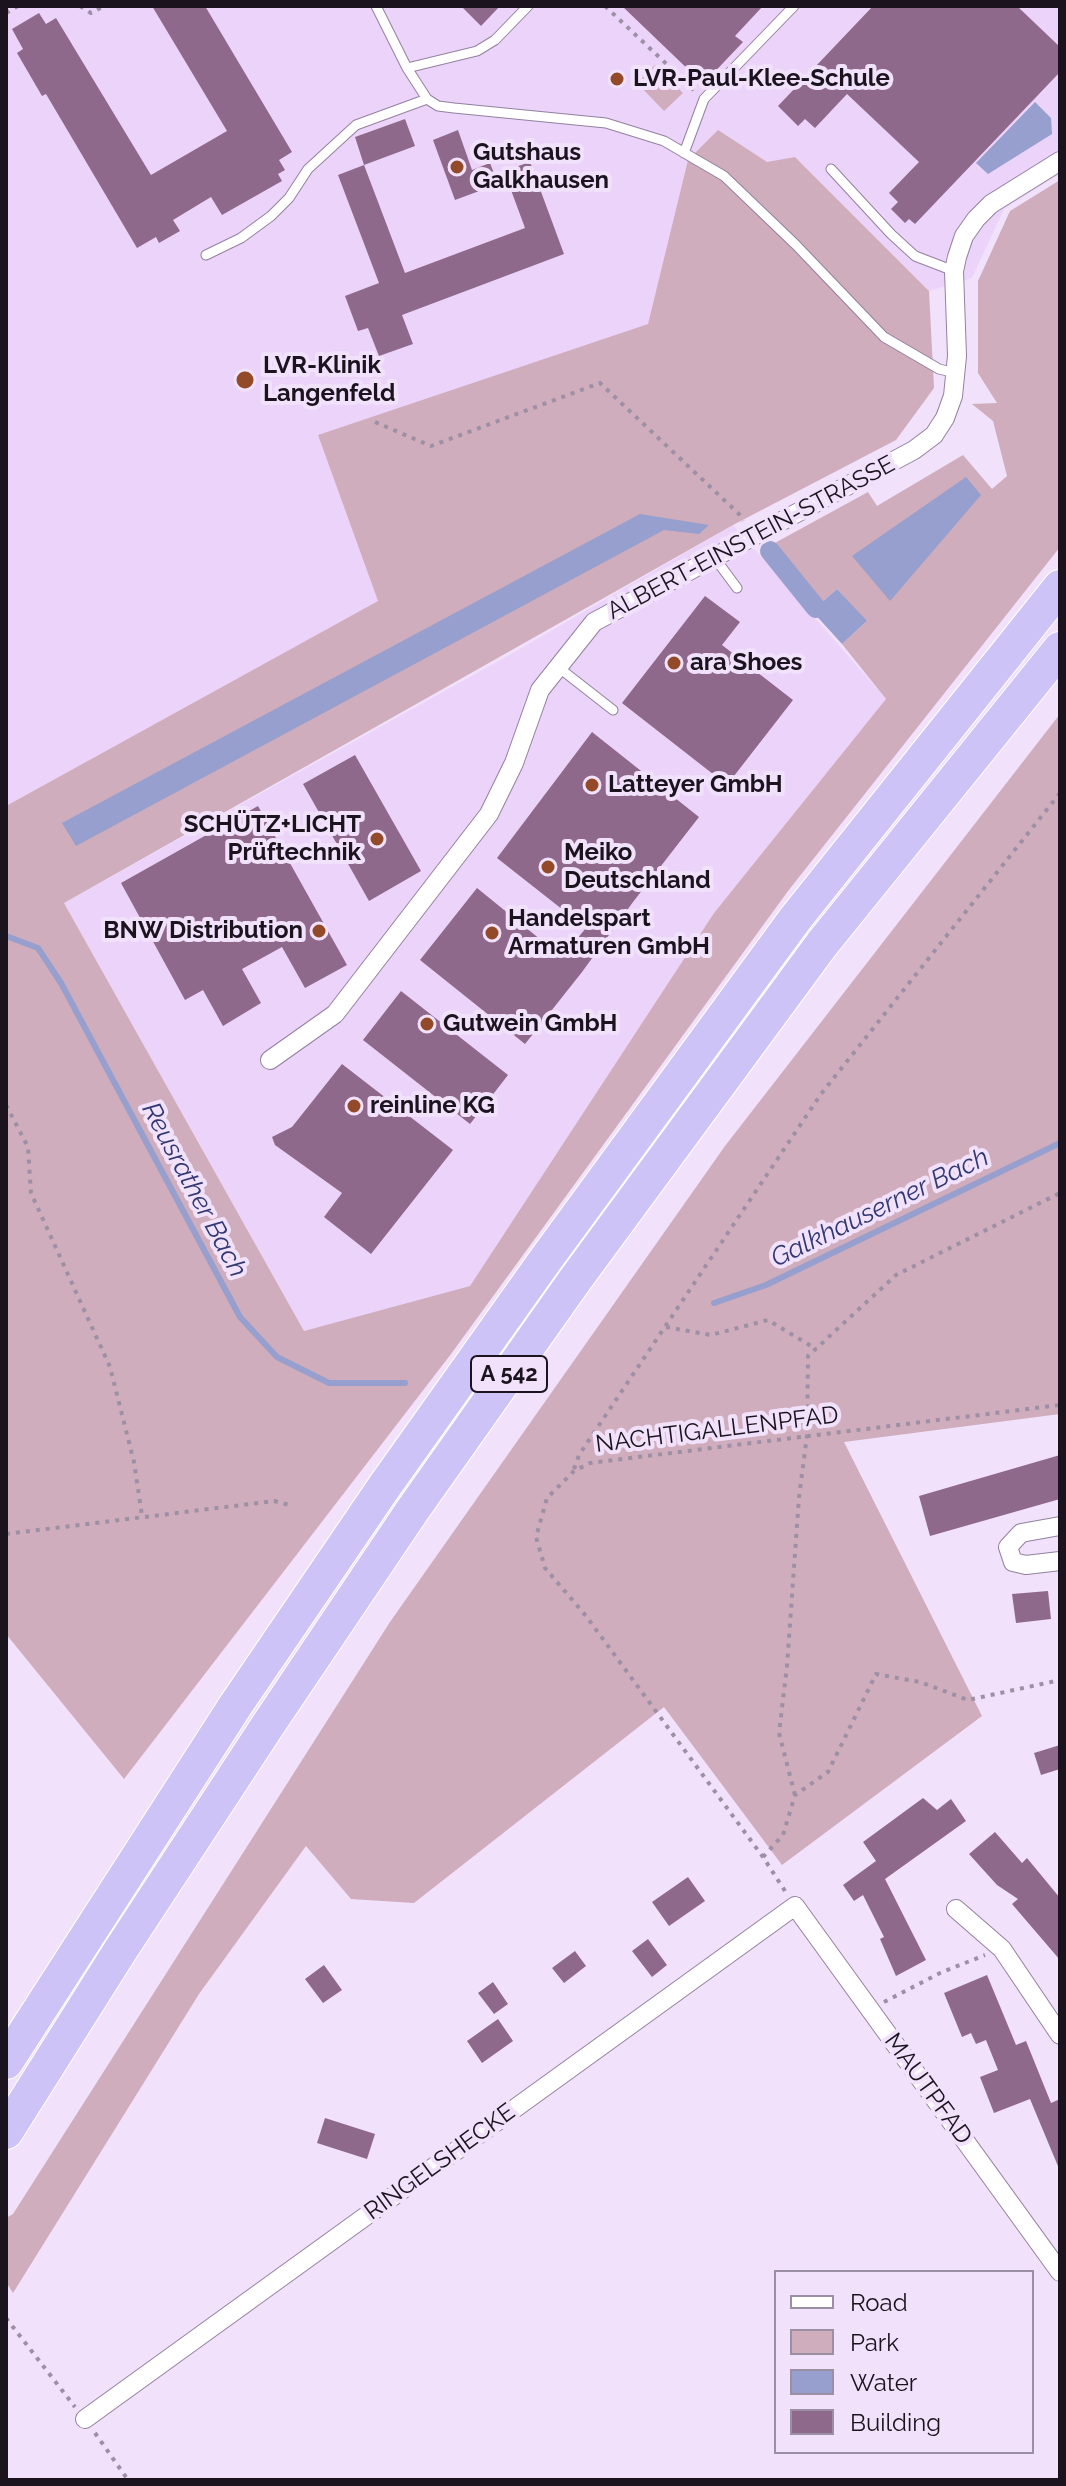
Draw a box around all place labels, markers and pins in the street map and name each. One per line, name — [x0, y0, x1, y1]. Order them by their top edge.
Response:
place label: LVR-Paul-Klee-Schule — [633, 65, 890, 93]
marker: LVR-Paul-Klee-Schule — [608, 70, 626, 88]
place label: Gutshaus Galkhausen — [473, 139, 609, 195]
marker: Gutshaus Galkhausen — [448, 158, 466, 176]
place label: LVR-Klinik Langenfeld — [263, 352, 395, 408]
marker: LVR-Klinik Langenfeld — [234, 369, 256, 391]
place label: ara Shoes — [690, 649, 802, 677]
marker: ara Shoes — [665, 654, 683, 672]
place label: Latteyer GmbH — [608, 771, 783, 799]
marker: Latteyer GmbH — [583, 776, 601, 794]
place label: SCHÜTZ+LICHT Prüftechnik — [184, 811, 361, 867]
marker: SCHÜTZ+LICHT Prüftechnik — [368, 830, 386, 848]
place label: Meiko Deutschland — [564, 839, 711, 895]
marker: Meiko Deutschland — [539, 858, 557, 876]
place label: Handelspart Armaturen GmbH — [508, 905, 710, 961]
place label: BNW Distribution — [103, 917, 303, 945]
marker: BNW Distribution — [310, 922, 328, 940]
marker: Handelspart Armaturen GmbH — [483, 924, 501, 942]
place label: Gutwein GmbH — [443, 1010, 617, 1038]
marker: Gutwein GmbH — [418, 1015, 436, 1033]
place label: reinline KG — [370, 1092, 495, 1120]
marker: reinline KG — [345, 1097, 363, 1115]

